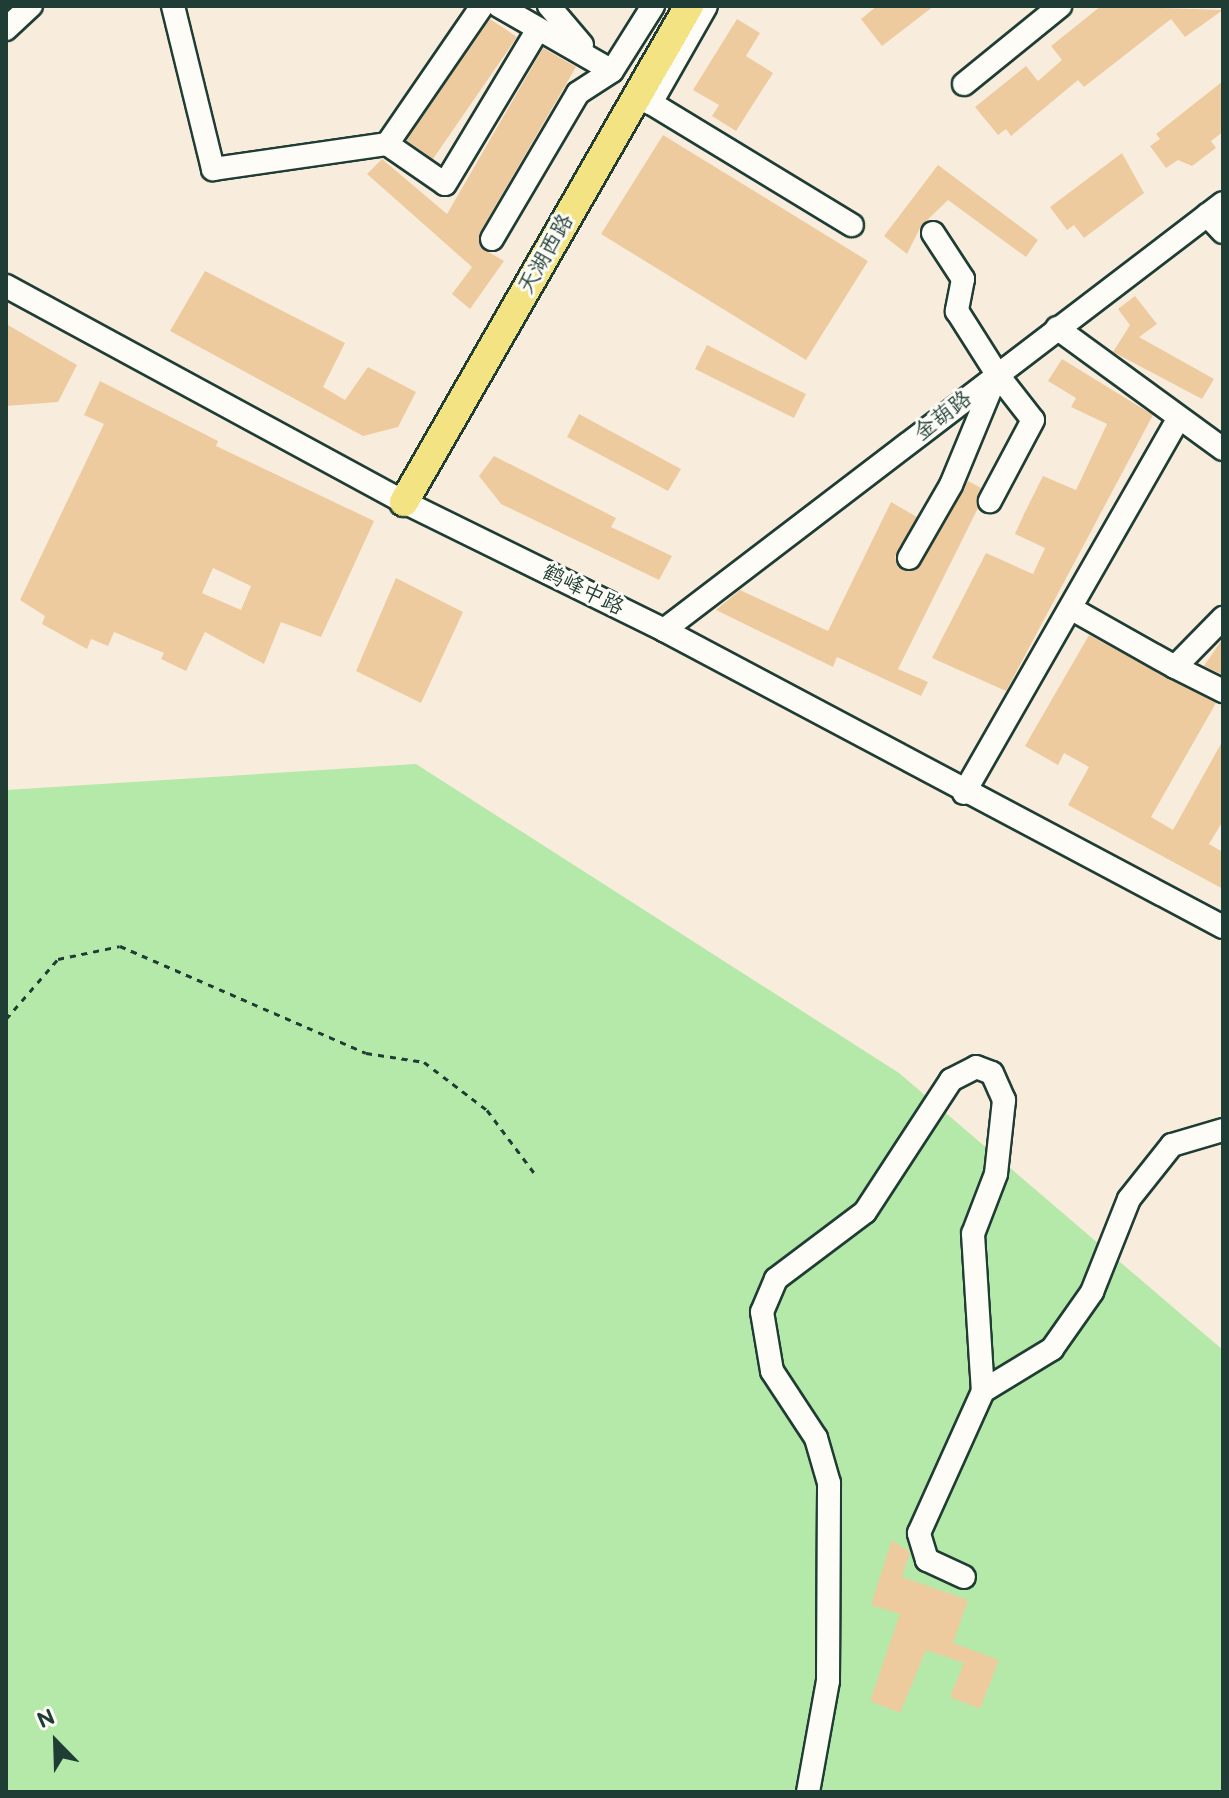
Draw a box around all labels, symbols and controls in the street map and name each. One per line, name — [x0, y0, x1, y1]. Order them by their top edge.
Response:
street label: 天湖西路 — [513, 209, 579, 299]
street label: 金葫路 — [909, 385, 977, 447]
street label: 鹤峰中路 — [538, 559, 628, 621]
north arrow — [16, 1702, 96, 1782]
text: N — [34, 1704, 59, 1735]

